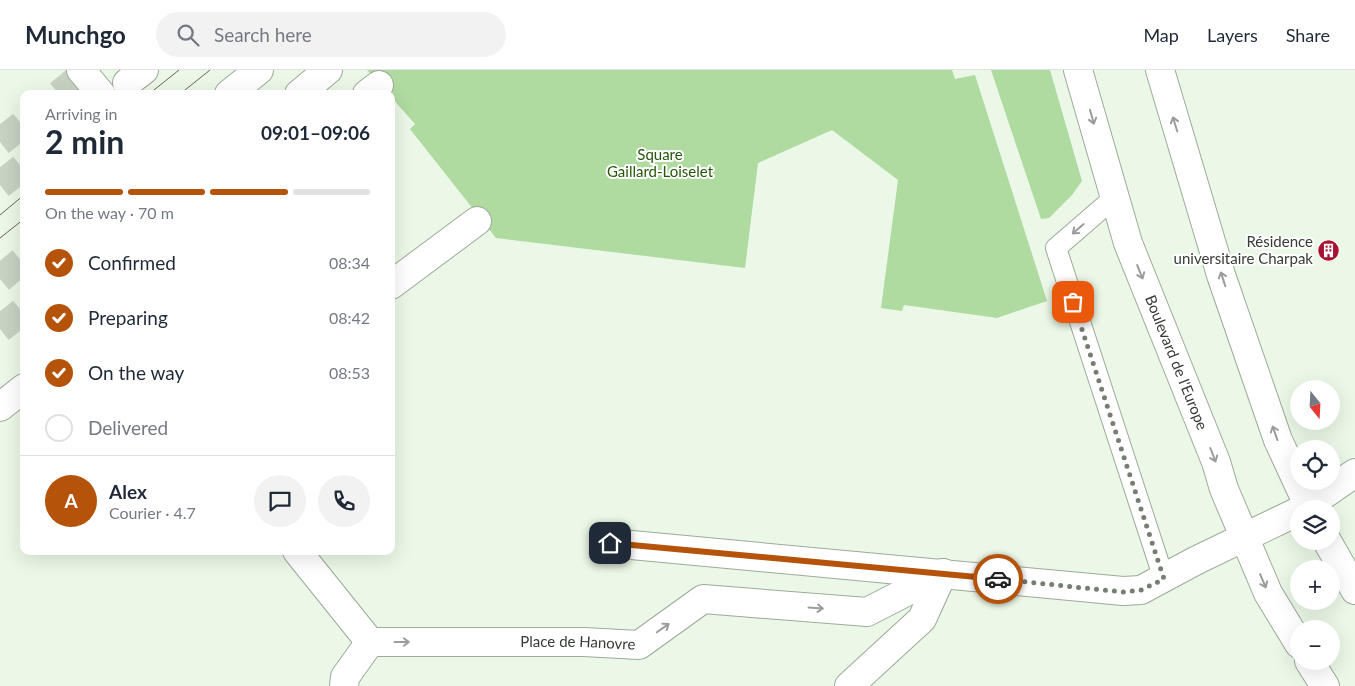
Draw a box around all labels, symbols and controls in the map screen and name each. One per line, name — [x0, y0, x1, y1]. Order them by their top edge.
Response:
search box — [156, 12, 506, 57]
text: Munchgo — [25, 20, 126, 49]
icon: search — [174, 21, 202, 49]
text: Search here — [214, 23, 312, 46]
text: Map — [1143, 24, 1179, 46]
text: Layers — [1207, 24, 1258, 46]
text: Share — [1286, 24, 1330, 46]
text: Arriving in — [45, 104, 118, 123]
one-way arrow — [1087, 108, 1097, 124]
one-way arrow — [1170, 116, 1180, 132]
text: 09:01–09:06 — [261, 121, 370, 144]
text: 2 min — [45, 122, 124, 161]
park label: Square Gaillard-Loiselet — [607, 145, 714, 180]
text: On the way · 70 m — [45, 203, 174, 222]
one-way arrow — [1071, 223, 1084, 234]
place label: Résidence universitaire Charpak — [1174, 232, 1313, 267]
building icon: Résidence universitaire Charpak — [1317, 239, 1341, 263]
icon: check — [45, 249, 73, 277]
text: Confirmed — [88, 251, 176, 274]
text: 08:34 — [329, 253, 370, 272]
one-way arrow — [1135, 264, 1145, 279]
one-way arrow — [1218, 272, 1227, 287]
pin — [1052, 281, 1094, 323]
icon: bag — [1059, 288, 1087, 316]
street label: Boulevard de l'Europe — [1142, 292, 1212, 432]
icon: check — [45, 304, 73, 332]
text: Preparing — [88, 306, 168, 329]
text: 08:42 — [329, 308, 370, 327]
icon: check — [45, 359, 73, 387]
text: On the way — [88, 361, 184, 384]
text: 08:53 — [329, 363, 370, 382]
north arrow — [1290, 380, 1340, 430]
map controls — [1290, 380, 1340, 670]
text: Delivered — [88, 416, 168, 439]
one-way arrow — [1270, 426, 1279, 441]
button: locate — [1290, 440, 1340, 490]
one-way arrow — [1209, 447, 1218, 462]
button: chat — [254, 475, 306, 527]
button: phone — [318, 475, 370, 527]
text: Alex — [109, 480, 147, 503]
text: A — [64, 489, 78, 512]
button: layers — [1290, 500, 1340, 550]
text: Courier · 4.7 — [109, 503, 196, 522]
pin — [589, 522, 631, 564]
icon: home — [596, 529, 624, 557]
courier — [973, 554, 1023, 604]
button: + — [1290, 560, 1340, 610]
icon: car — [984, 565, 1012, 593]
one-way arrow — [1259, 573, 1268, 588]
one-way arrow — [808, 603, 824, 612]
button: − — [1290, 620, 1340, 670]
one-way arrow — [656, 623, 670, 633]
street label: Place de Hanovre — [520, 632, 636, 653]
one-way arrow — [393, 637, 409, 647]

